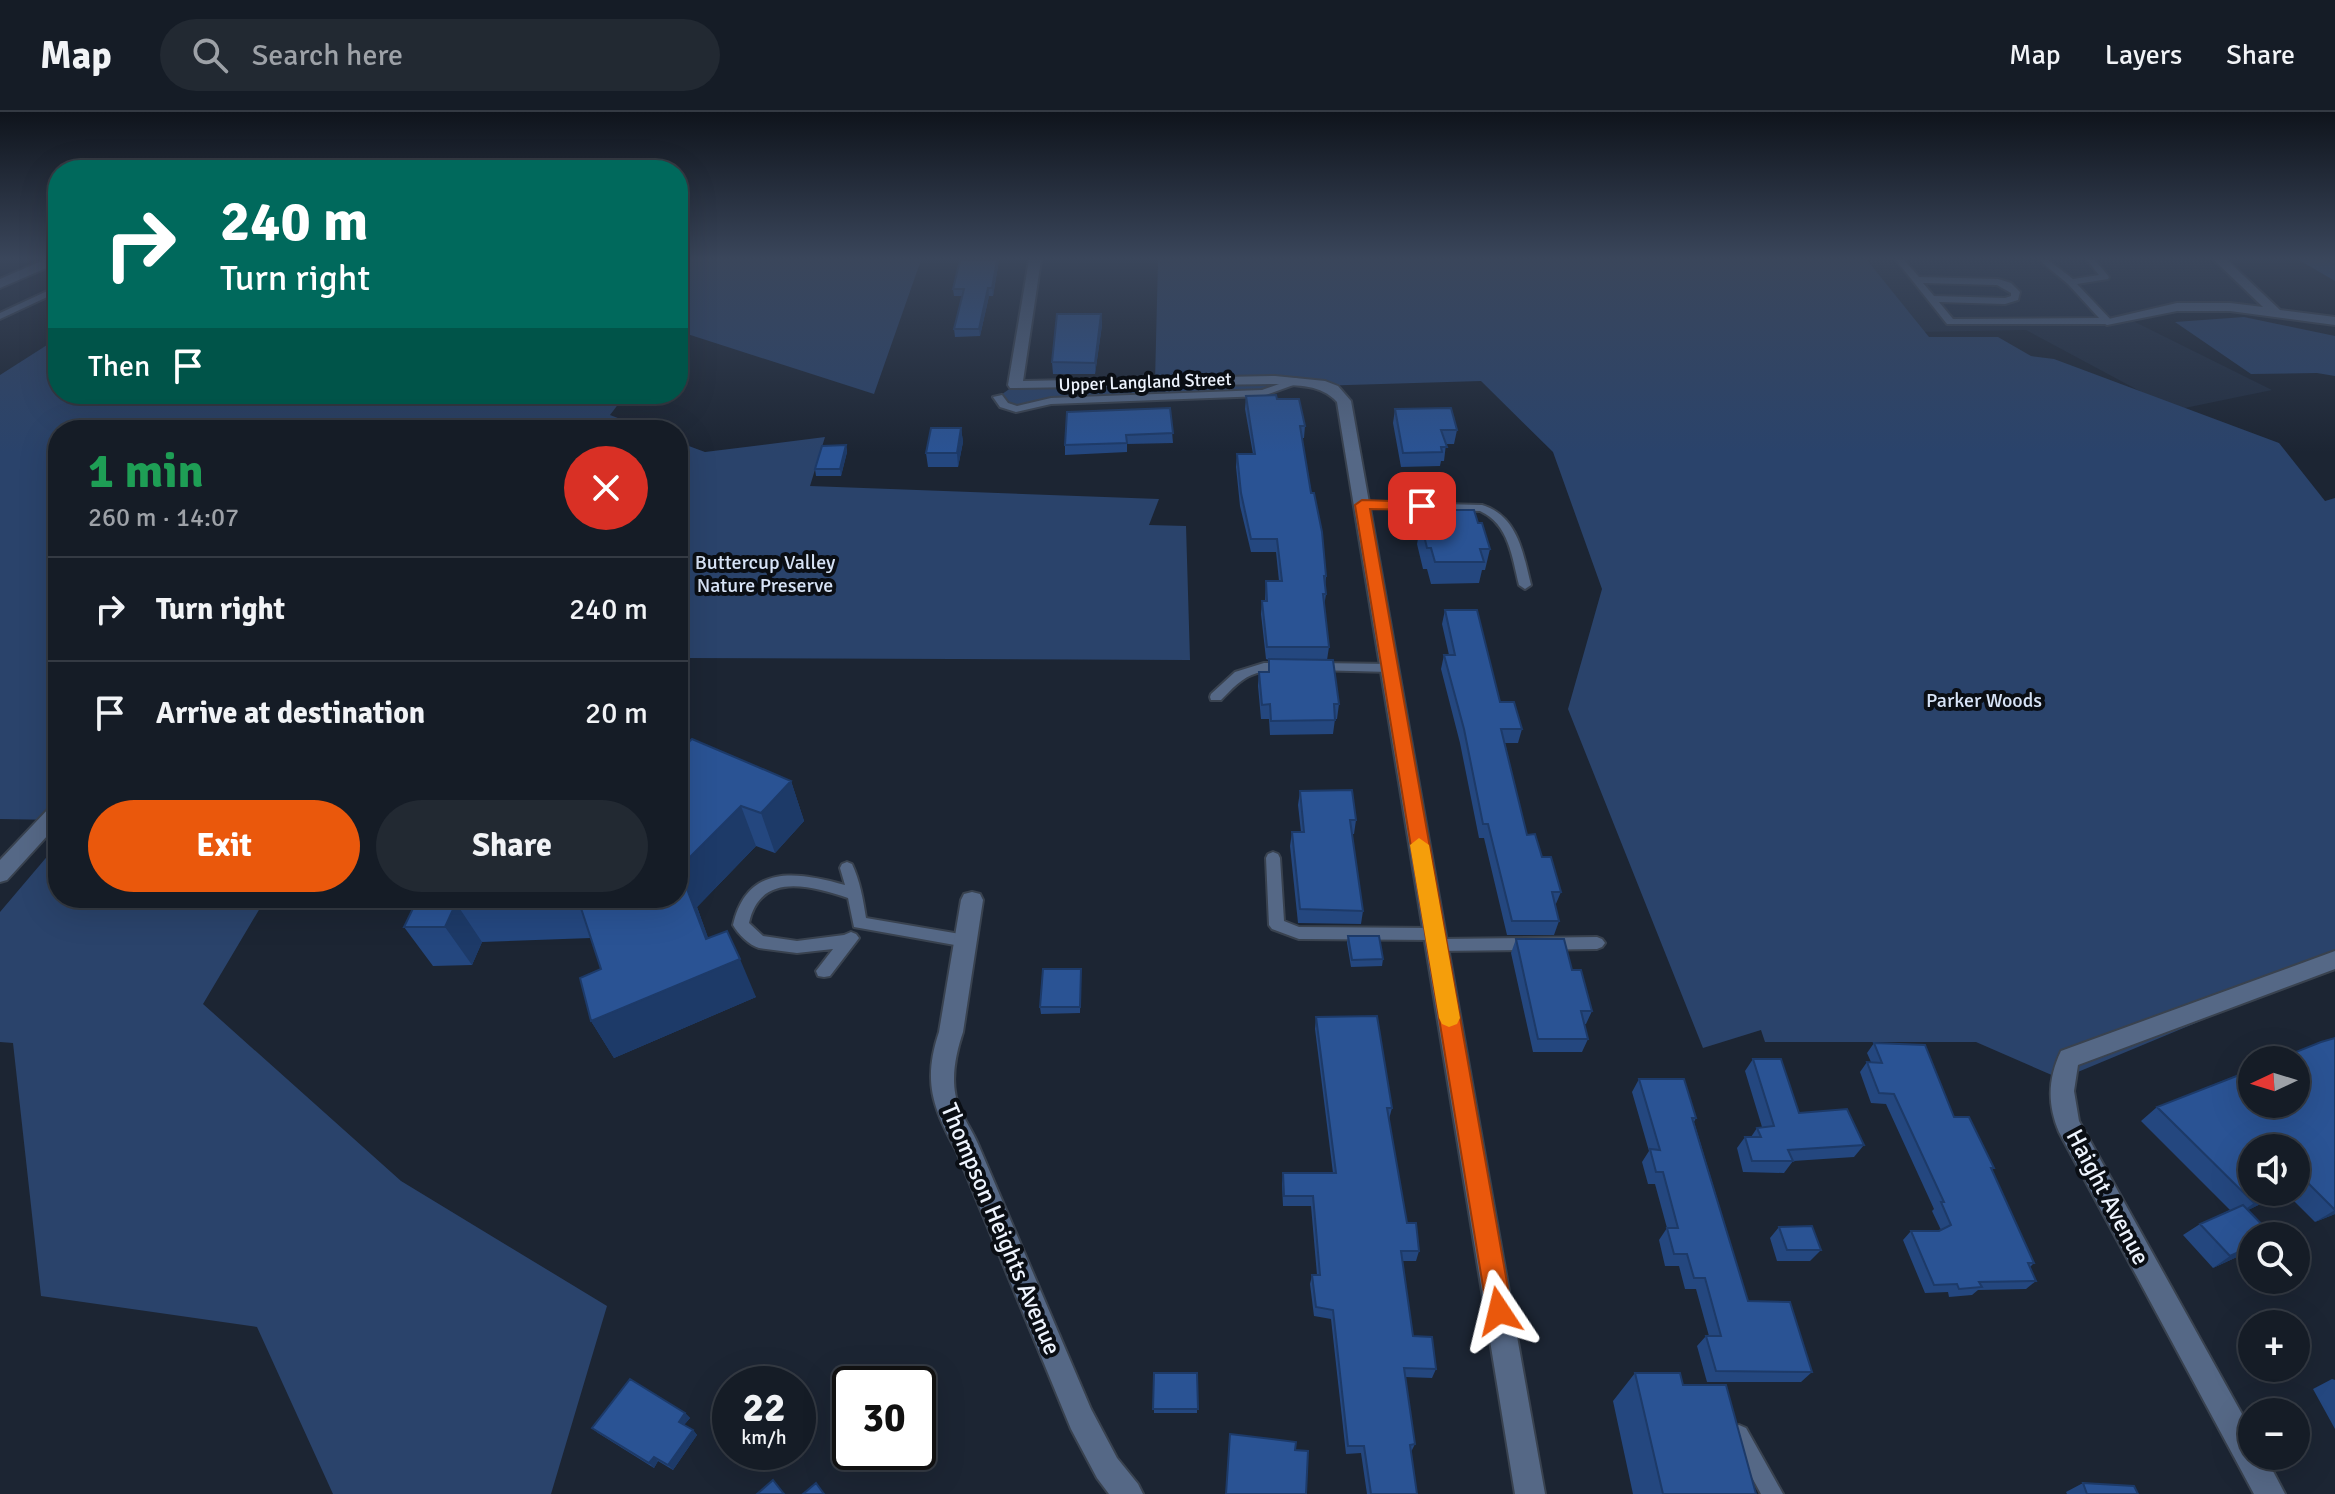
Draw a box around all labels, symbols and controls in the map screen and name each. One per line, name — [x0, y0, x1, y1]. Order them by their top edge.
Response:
search box — [160, 19, 720, 91]
text: Map — [40, 32, 112, 79]
icon: search — [188, 33, 232, 77]
text: Search here — [252, 37, 403, 74]
text: Map — [2009, 38, 2061, 72]
text: Layers — [2105, 38, 2182, 72]
text: Share — [2226, 38, 2295, 72]
text: 240 m — [220, 187, 368, 256]
icon: right — [88, 192, 192, 296]
text: Turn right — [220, 256, 370, 301]
icon: arrive — [166, 344, 210, 388]
text: Then — [88, 348, 150, 385]
street label: Upper Langland Street — [1058, 368, 1232, 396]
text: 1 min — [88, 442, 204, 501]
button: close — [564, 446, 648, 530]
pin — [1388, 472, 1456, 540]
icon: arrive — [1400, 484, 1444, 528]
text: 260 m · 14:07 — [88, 502, 239, 534]
park label: Buttercup Valley Nature Preserve — [695, 550, 836, 598]
icon: right — [88, 587, 132, 631]
text: Turn right — [156, 591, 285, 628]
text: 240 m — [569, 591, 648, 628]
park label: Parker Woods — [1926, 688, 2042, 713]
icon: arrive — [88, 691, 132, 735]
text: Arrive at destination — [156, 695, 425, 732]
text: 20 m — [585, 695, 648, 732]
button: Exit — [88, 800, 360, 892]
button: Share — [376, 800, 648, 892]
north arrow — [2238, 1046, 2310, 1118]
map controls — [2238, 1046, 2310, 1470]
street label: Thompson Heights Avenue — [934, 1099, 1068, 1359]
street label: Haight Avenue — [2060, 1124, 2156, 1270]
button: sound — [2238, 1134, 2310, 1206]
button: search — [2238, 1222, 2310, 1294]
position arrow — [1457, 1269, 1541, 1353]
button: + — [2238, 1310, 2310, 1382]
speed limit sign: 30 — [832, 1366, 936, 1470]
text: 22 — [742, 1383, 786, 1433]
button: − — [2238, 1398, 2310, 1470]
text: km/h — [741, 1425, 787, 1450]

